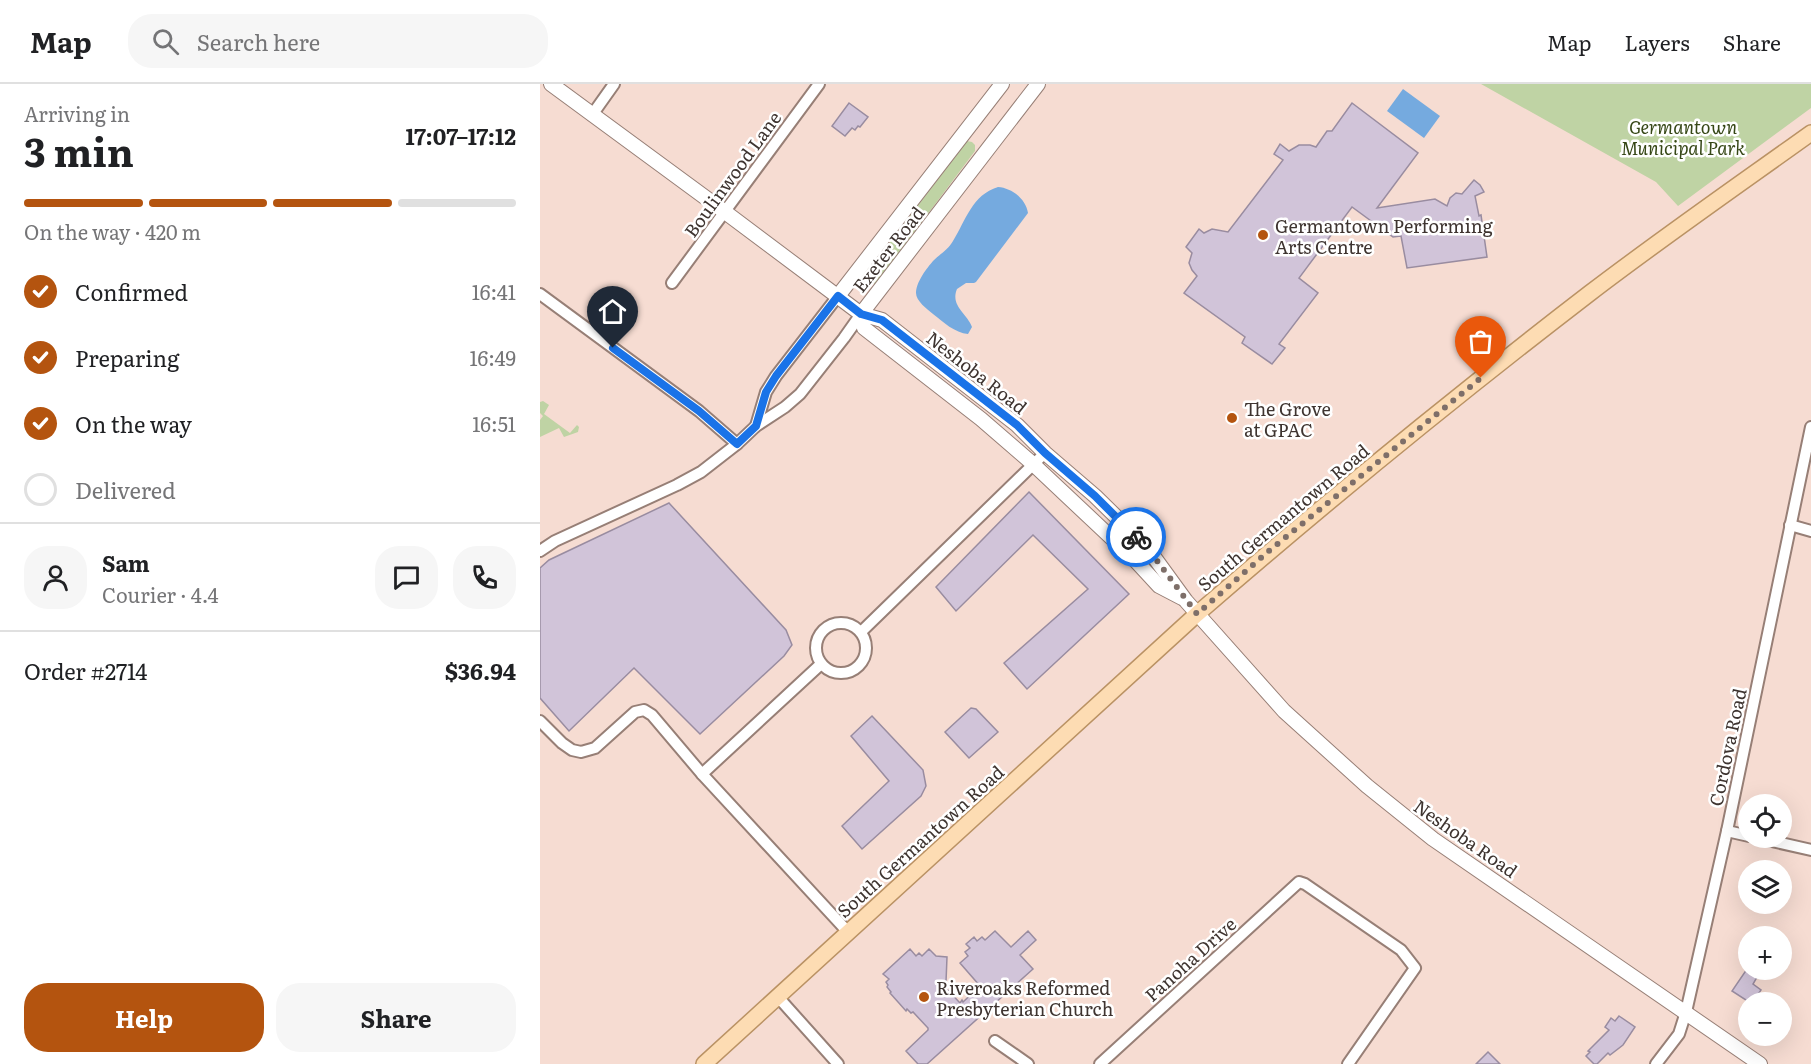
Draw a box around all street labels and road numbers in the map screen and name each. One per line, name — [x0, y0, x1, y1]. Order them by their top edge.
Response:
street label: Boulinwood Lane — [677, 105, 787, 243]
street label: Exeter Road — [846, 200, 930, 298]
street label: Neshoba Road — [921, 324, 1033, 420]
street label: South Germantown Road — [1191, 437, 1375, 597]
street label: Cordova Road — [1701, 686, 1753, 808]
street label: South Germantown Road — [830, 758, 1010, 924]
street label: Neshoba Road — [1409, 792, 1523, 884]
street label: Panoha Drive — [1138, 911, 1242, 1007]

